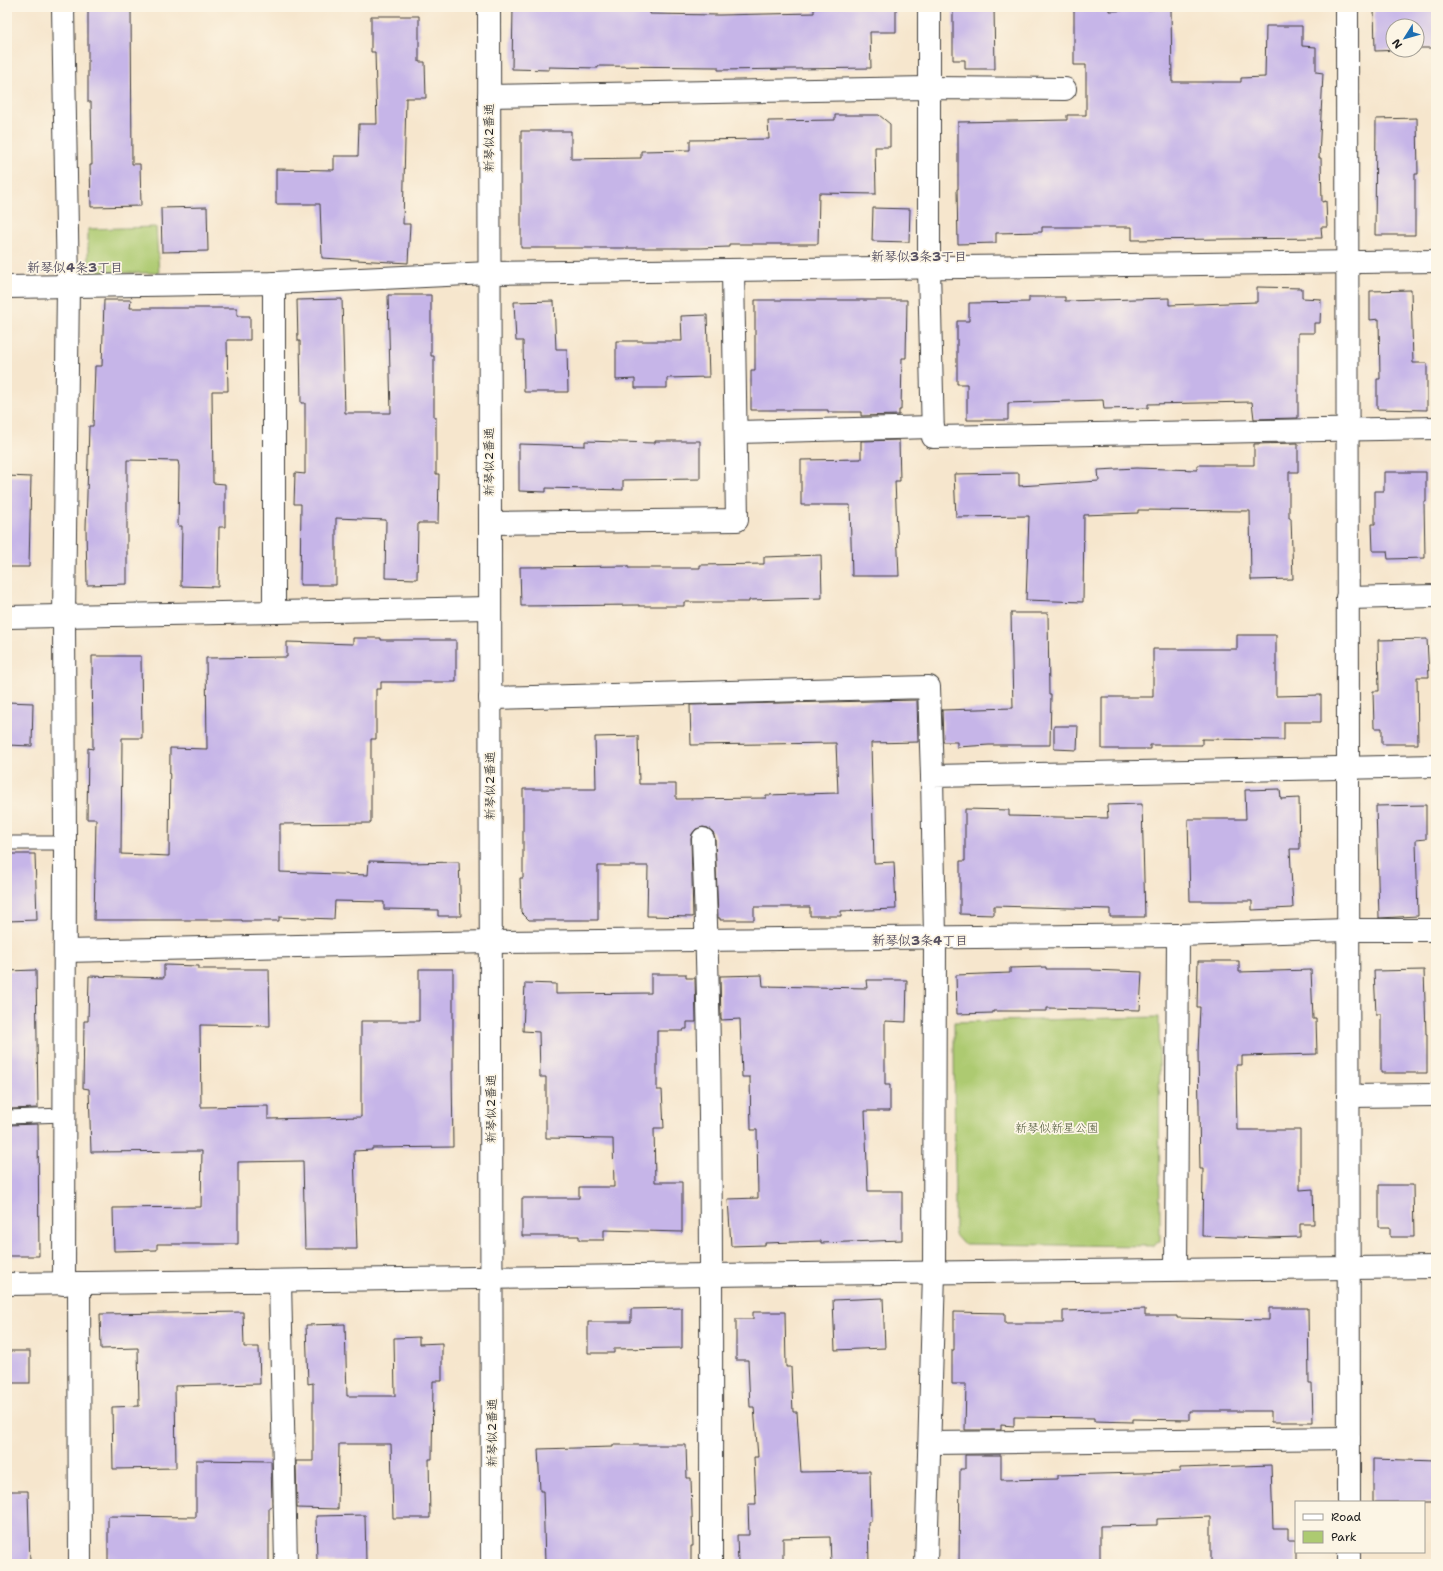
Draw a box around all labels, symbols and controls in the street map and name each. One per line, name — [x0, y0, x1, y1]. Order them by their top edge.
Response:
north arrow — [1385, 18, 1425, 58]
text: N — [1389, 35, 1406, 52]
street label: 新琴似2番通 — [481, 104, 497, 172]
district label: 新琴似3条3丁目 — [871, 248, 967, 265]
district label: 新琴似4条3丁目 — [27, 259, 123, 276]
street label: 新琴似2番通 — [481, 428, 497, 496]
street label: 新琴似2番通 — [482, 752, 498, 820]
district label: 新琴似3条4丁目 — [872, 932, 968, 949]
street label: 新琴似2番通 — [483, 1075, 499, 1143]
park label: 新琴似新星公園 — [1015, 1120, 1099, 1136]
street label: 新琴似2番通 — [484, 1399, 500, 1467]
legend — [1295, 1501, 1425, 1553]
text: Road — [1331, 1509, 1362, 1525]
text: Park — [1331, 1529, 1357, 1545]

